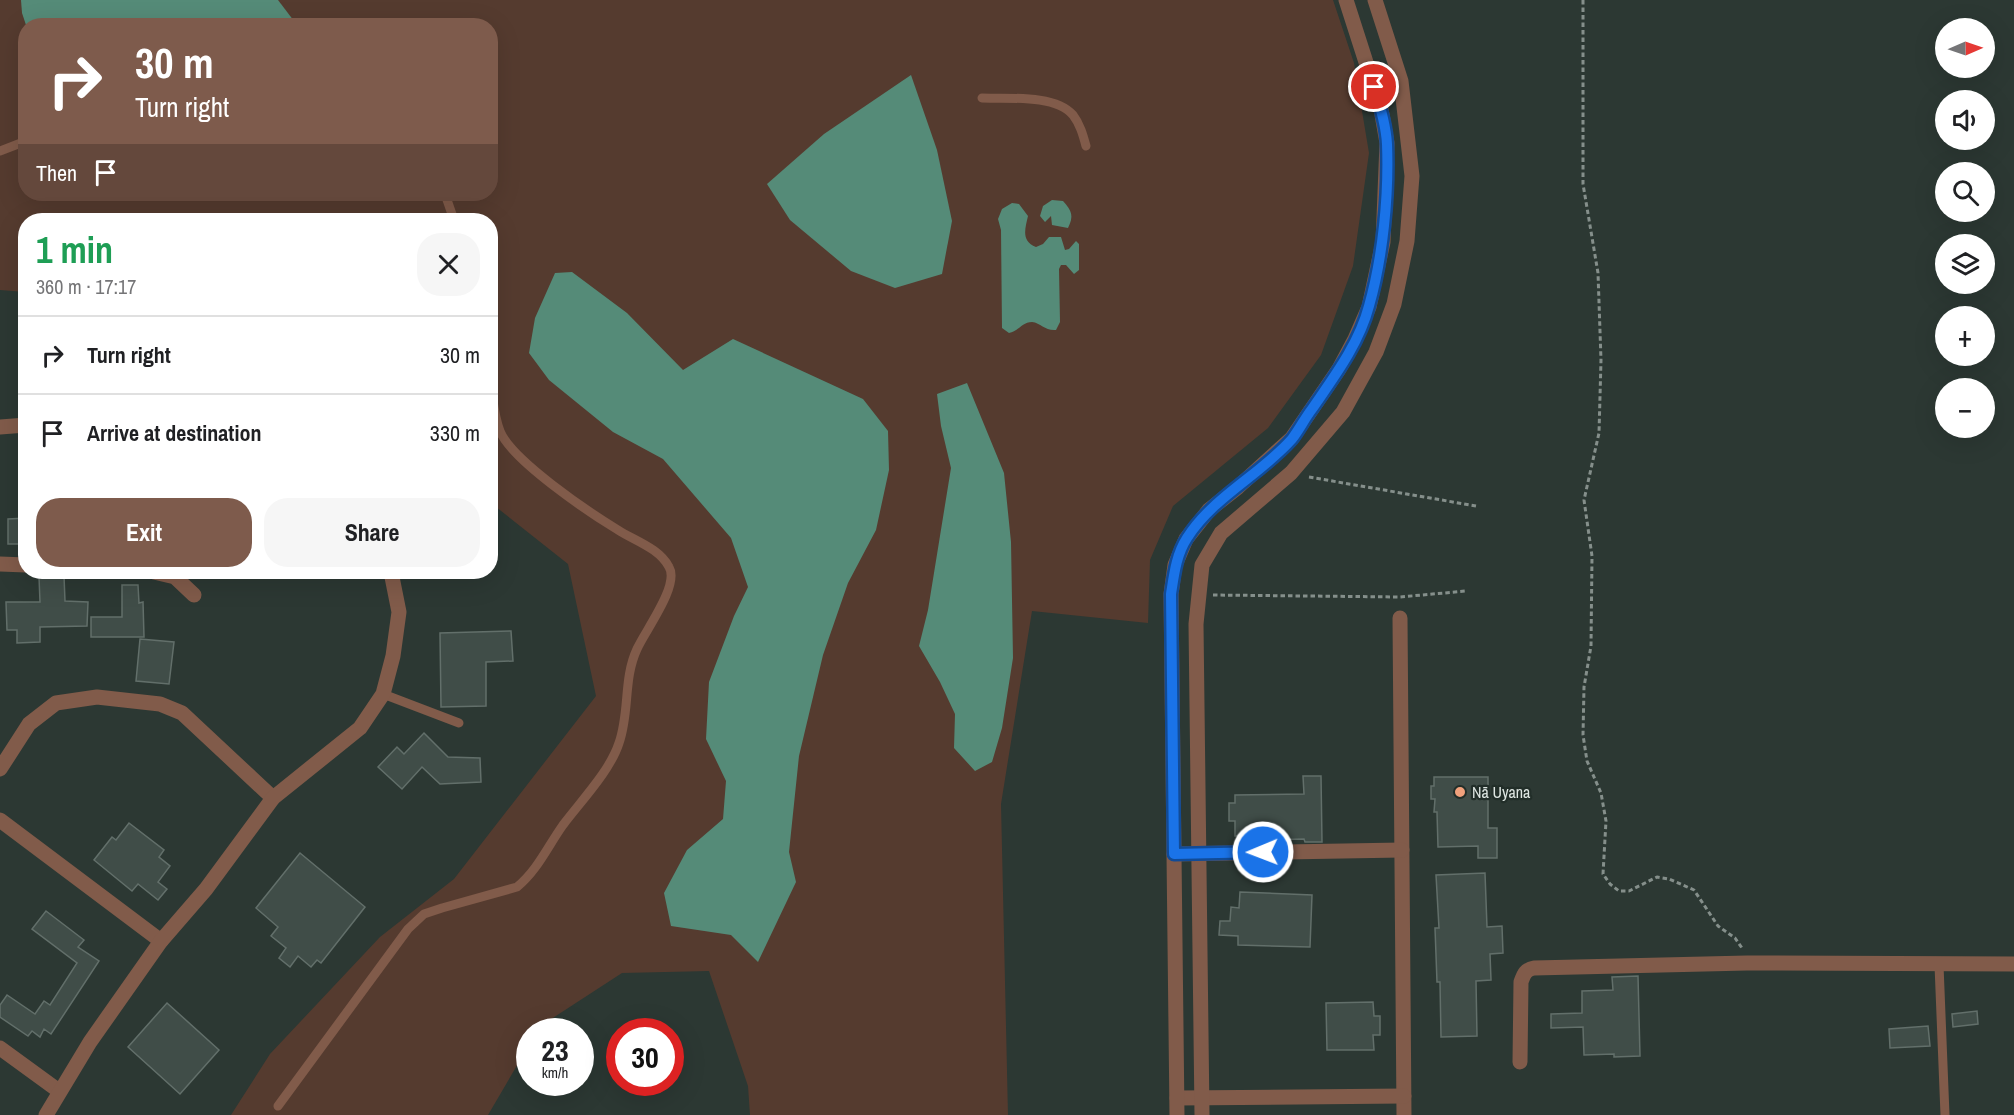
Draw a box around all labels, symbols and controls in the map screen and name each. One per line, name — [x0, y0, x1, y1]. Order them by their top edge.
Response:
north arrow — [1935, 18, 1995, 78]
map controls — [1935, 18, 1995, 438]
text: 30 m — [135, 35, 214, 91]
icon: right — [36, 42, 114, 120]
pin — [1348, 61, 1399, 112]
icon: arrive — [1357, 70, 1390, 103]
text: Turn right — [135, 89, 229, 125]
button: sound — [1935, 90, 1995, 150]
icon: arrive — [89, 156, 122, 189]
text: Then — [36, 158, 77, 188]
button: search — [1935, 162, 1995, 222]
text: 1 min — [36, 226, 113, 274]
button: close — [417, 233, 480, 296]
button: layers — [1935, 234, 1995, 294]
text: 360 m · 17:17 — [36, 273, 136, 300]
button: + — [1935, 306, 1995, 366]
icon: right — [36, 339, 69, 372]
text: Turn right — [87, 340, 171, 370]
text: 30 m — [440, 340, 480, 370]
button: − — [1935, 378, 1995, 438]
icon: arrive — [36, 417, 69, 450]
text: Arrive at destination — [87, 418, 261, 448]
text: 330 m — [430, 418, 480, 448]
button: Exit — [36, 498, 252, 567]
button: Share — [264, 498, 480, 567]
place label: Nā Uyana — [1472, 781, 1531, 803]
marker: Nā Uyana — [1453, 785, 1467, 799]
position arrow — [1231, 820, 1295, 884]
speed limit sign: 30 — [606, 1018, 684, 1096]
text: 23 — [541, 1030, 569, 1070]
text: km/h — [542, 1062, 568, 1083]

